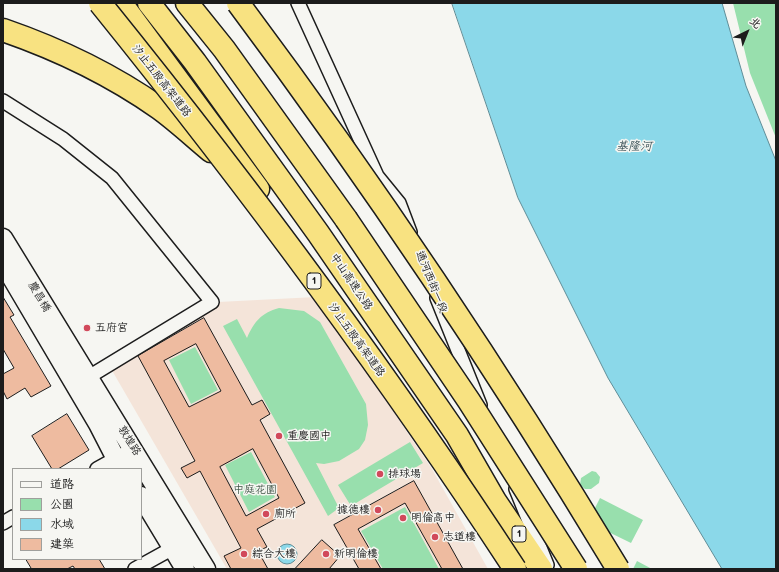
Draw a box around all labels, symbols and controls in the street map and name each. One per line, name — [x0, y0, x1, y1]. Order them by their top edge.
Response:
north arrow — [727, 12, 767, 52]
text: 北 — [747, 14, 764, 31]
street label: 汐止五股高架道路 — [129, 42, 193, 120]
water label: 基隆河 — [616, 140, 652, 154]
street label: 通河西街一段 — [413, 249, 449, 315]
street label: 中山高速公路 — [327, 251, 375, 313]
road number: 1 — [307, 273, 321, 289]
street label: 慶昌橋 — [25, 279, 53, 315]
street label: 汐止五股高架道路 — [325, 301, 387, 379]
place label: 五府宮 — [95, 321, 128, 335]
marker: 五府宮 — [82, 323, 92, 333]
street label: 敦煌路 — [115, 424, 143, 458]
place label: 重慶國中 — [287, 429, 331, 443]
marker: 重慶國中 — [274, 431, 284, 441]
place label: 排球場 — [388, 467, 421, 481]
legend — [12, 468, 142, 560]
marker: 排球場 — [375, 469, 385, 479]
text: 道路 — [50, 477, 74, 492]
park label: 中庭花園 — [233, 483, 277, 497]
text: 公園 — [50, 497, 74, 512]
place label: 據德樓 — [337, 503, 370, 517]
marker: 據德樓 — [373, 505, 383, 515]
place label: 廁所 — [274, 507, 296, 521]
marker: 廁所 — [261, 509, 271, 519]
place label: 明倫高中 — [411, 511, 455, 525]
marker: 明倫高中 — [398, 513, 408, 523]
text: 水域 — [50, 517, 74, 532]
road number: 1 — [512, 526, 526, 542]
place label: 志道樓 — [443, 530, 476, 544]
marker: 志道樓 — [430, 532, 440, 542]
text: 建築 — [50, 537, 74, 552]
place label: 綜合大樓 — [252, 547, 296, 561]
place label: 新明倫樓 — [334, 547, 378, 561]
marker: 綜合大樓 — [239, 549, 249, 559]
marker: 新明倫樓 — [321, 549, 331, 559]

